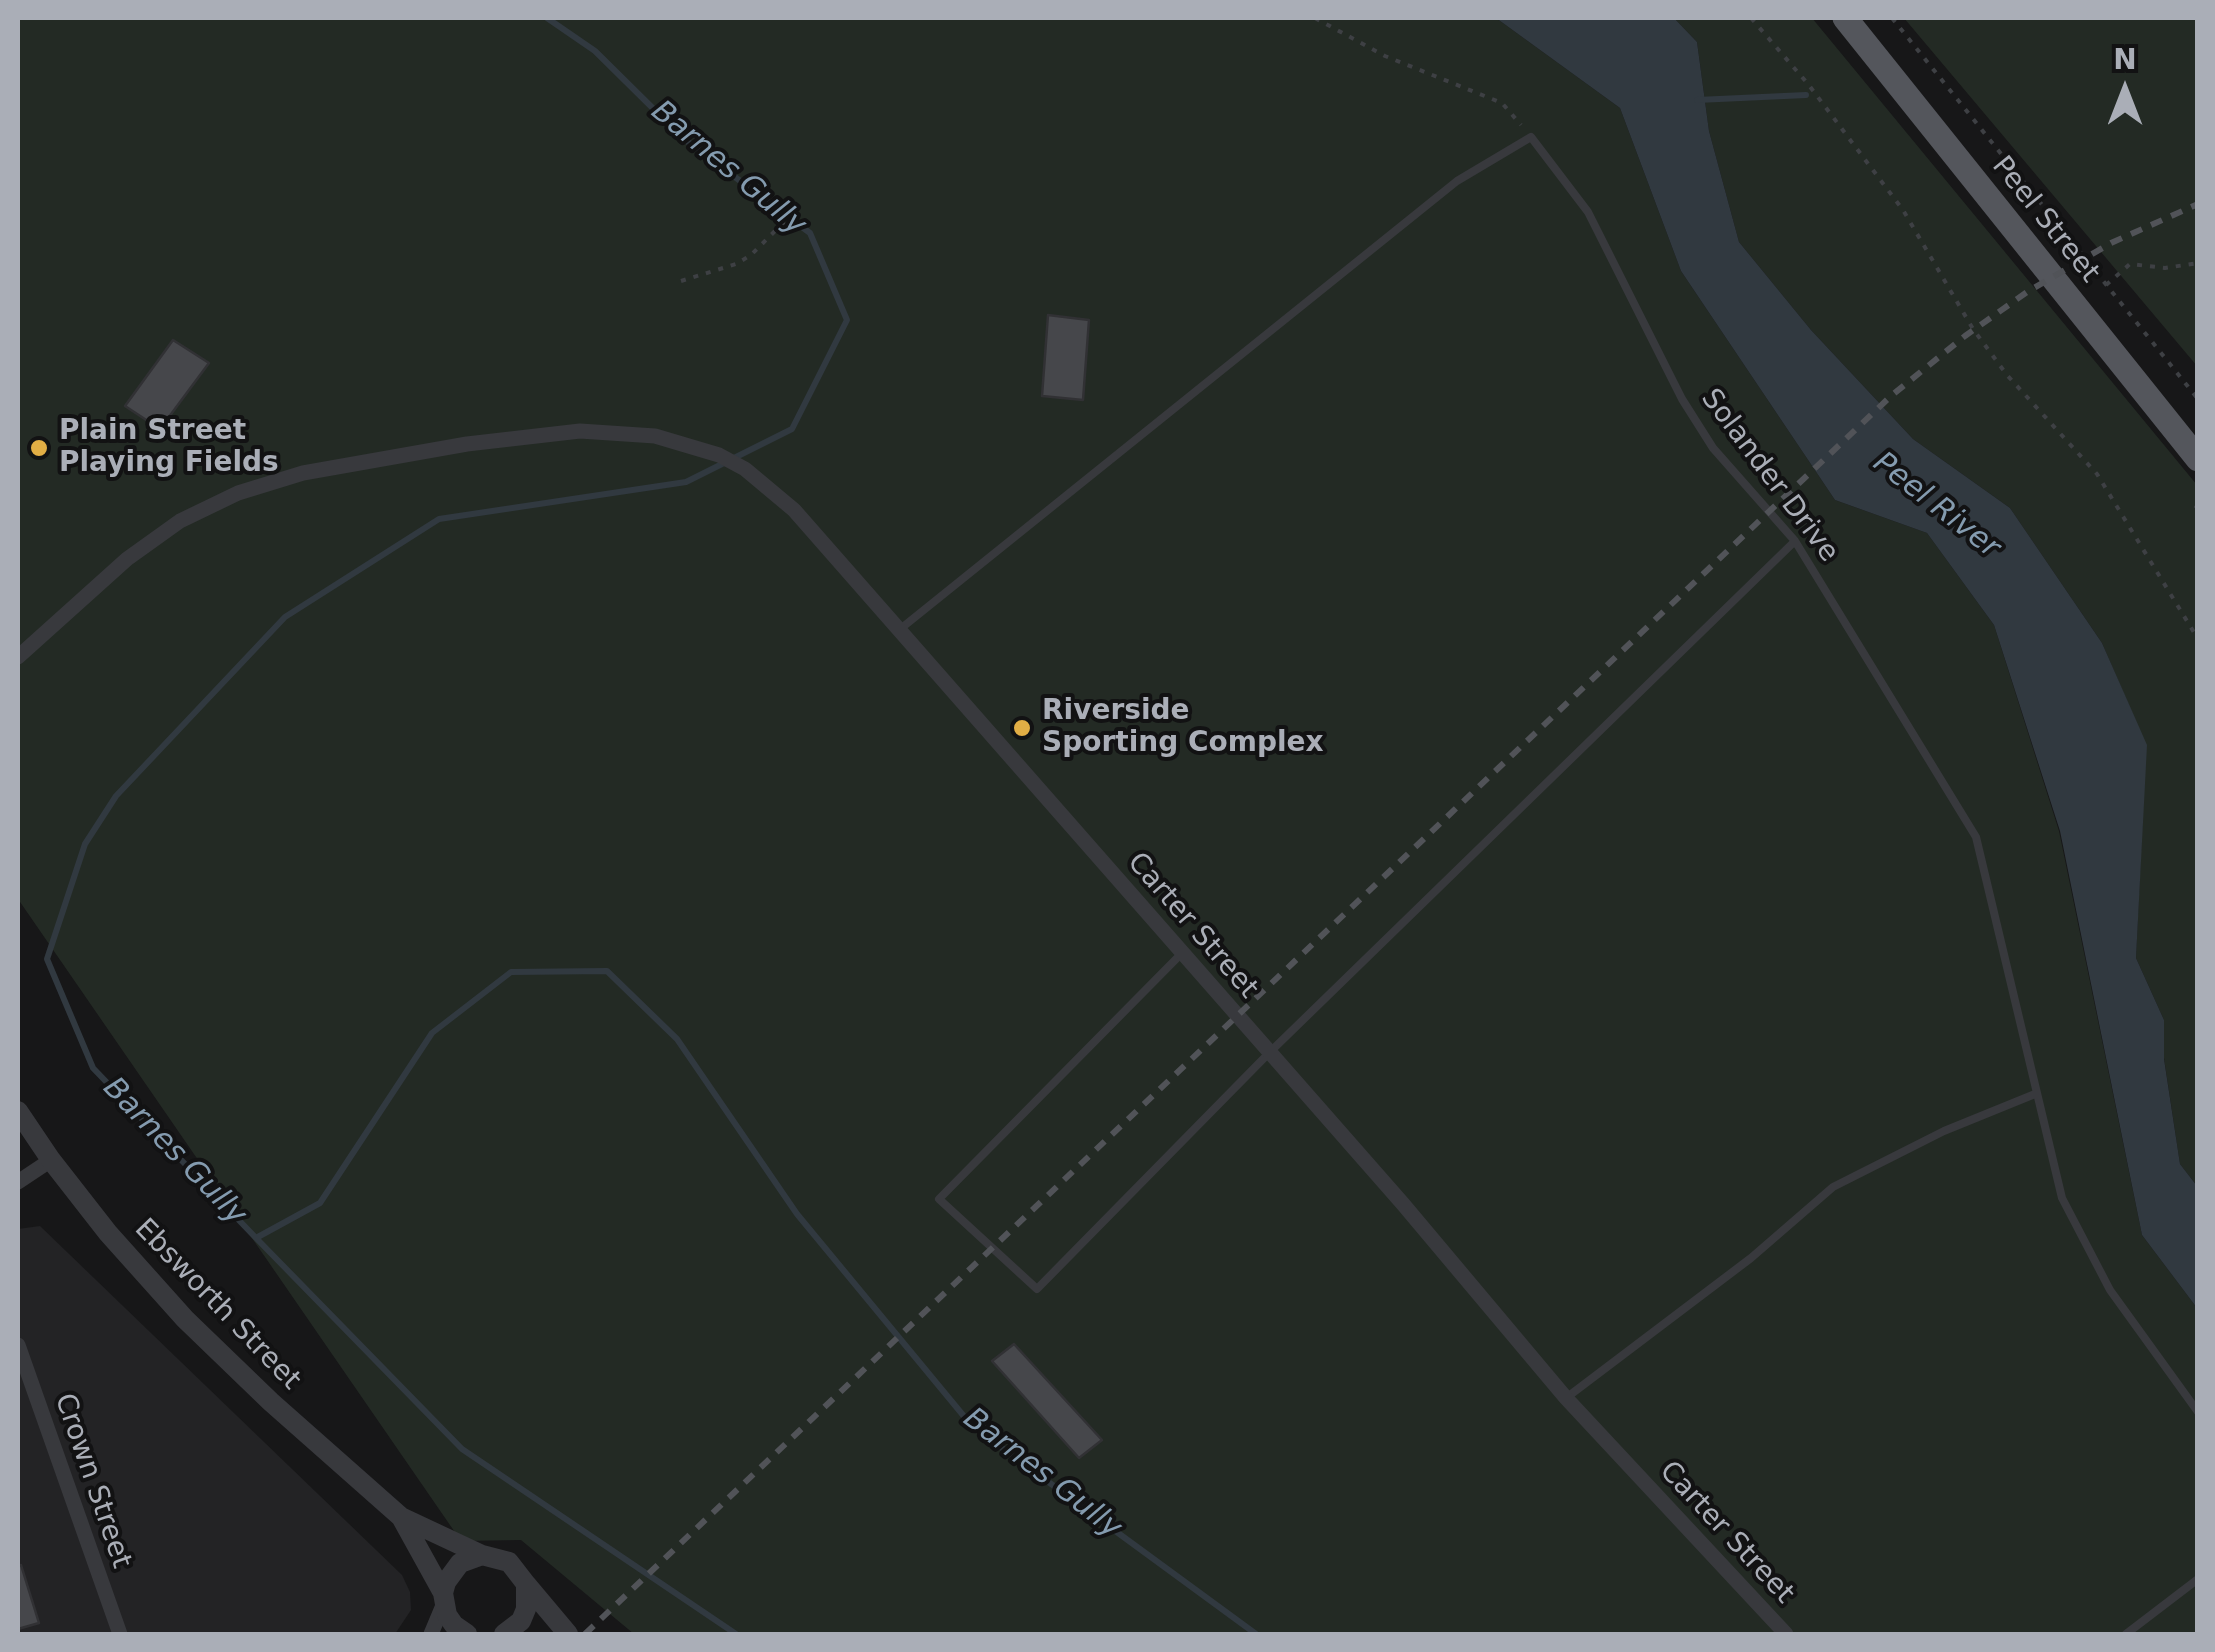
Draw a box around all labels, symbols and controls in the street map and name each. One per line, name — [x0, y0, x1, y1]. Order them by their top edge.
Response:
north arrow — [2075, 40, 2175, 140]
text: N — [2113, 43, 2137, 76]
water label: Barnes Gully — [643, 94, 813, 244]
street label: Peel Street — [1984, 150, 2106, 290]
street label: Solander Drive — [1693, 383, 1845, 569]
place label: Plain Street Playing Fields — [59, 415, 279, 481]
marker: Plain Street Playing Fields — [28, 437, 50, 459]
water label: Peel River — [1866, 445, 2006, 567]
place label: Riverside Sporting Complex — [1042, 695, 1324, 761]
marker: Riverside Sporting Complex — [1011, 717, 1033, 739]
street label: Carter Street — [1120, 846, 1264, 1006]
water label: Barnes Gully — [95, 1071, 253, 1233]
street label: Ebsworth Street — [127, 1213, 307, 1397]
street label: Crown Street — [46, 1389, 138, 1573]
water label: Barnes Gully — [956, 1401, 1128, 1547]
street label: Carter Street — [1652, 1455, 1800, 1611]

